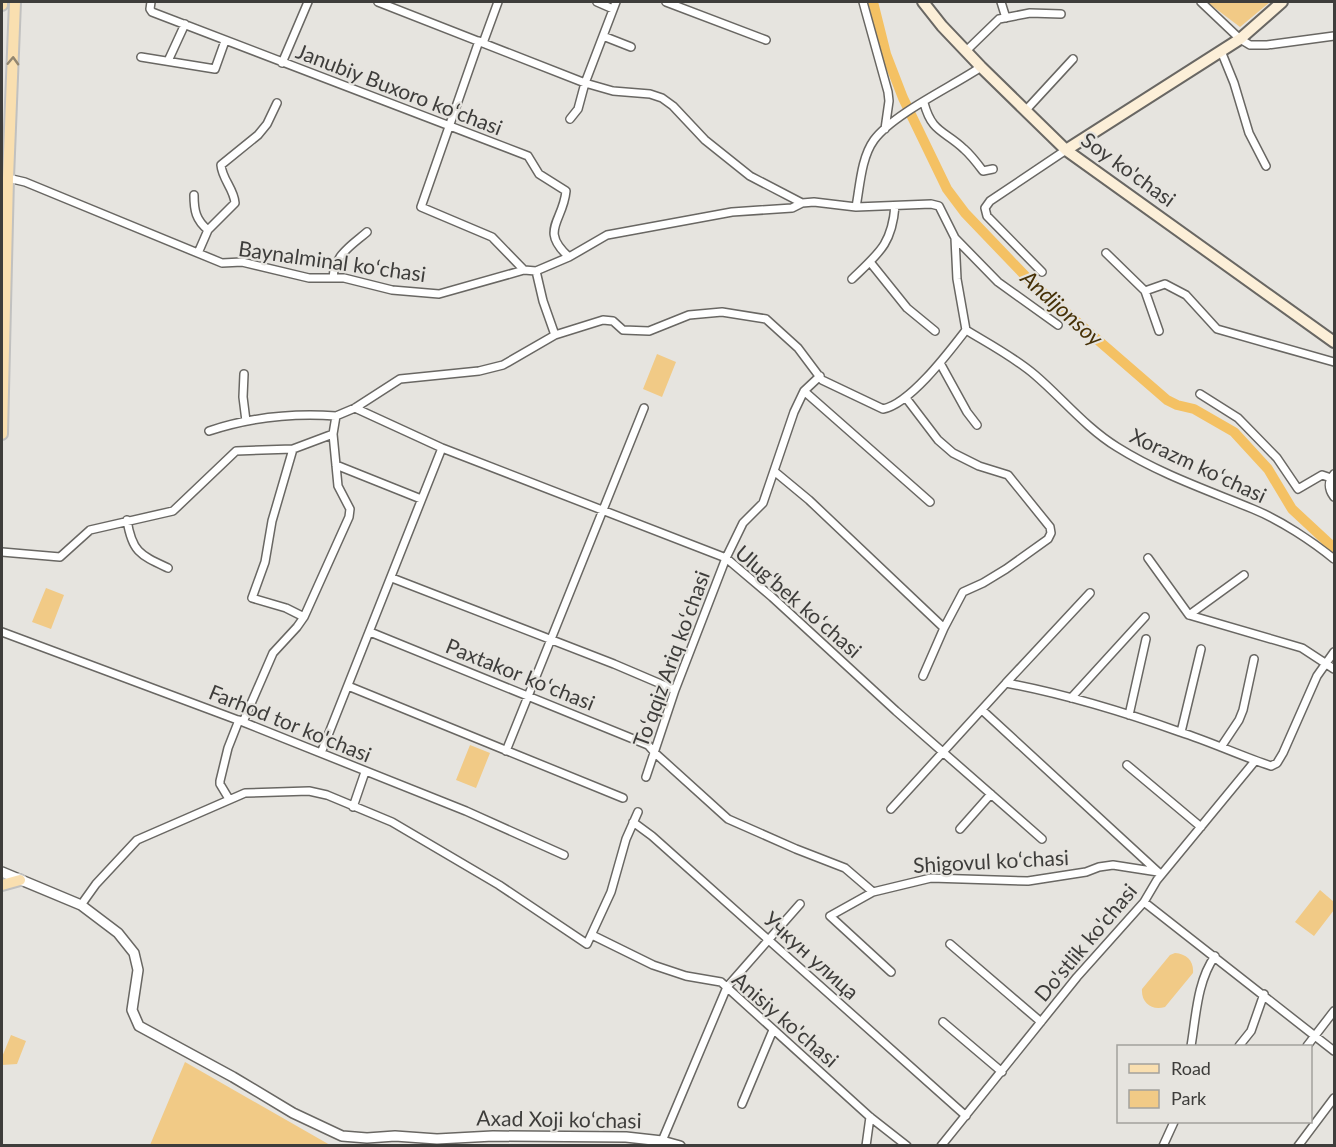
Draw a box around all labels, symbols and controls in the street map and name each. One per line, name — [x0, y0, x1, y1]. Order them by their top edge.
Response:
street label: Janubiy Buxoro koʻchasi — [293, 38, 506, 140]
one-way arrow — [6, 56, 19, 65]
street label: Soy ko'chasi — [1077, 126, 1181, 211]
street label: Baynalminal koʻchasi — [237, 235, 428, 286]
water label: Andijonsoy — [1015, 263, 1109, 352]
street label: Xorazm koʻchasi — [1127, 422, 1271, 507]
street label: Ulugʻbek koʻchasi — [731, 539, 867, 662]
street label: Toʻqqiz Ariq koʻchasi — [627, 567, 714, 750]
street label: Paxtakor koʻchasi — [442, 632, 599, 715]
street label: Farhod tor ko'chasi — [206, 679, 375, 767]
street label: Shigovul koʻchasi — [912, 844, 1069, 877]
street label: Do'stlik ko'chasi — [1028, 878, 1141, 1006]
street label: Учкун улица — [759, 906, 865, 1004]
street label: Anisiy ko'chasi — [728, 966, 844, 1072]
legend — [1117, 1045, 1312, 1123]
text: Road — [1171, 1057, 1211, 1079]
text: Park — [1171, 1087, 1207, 1109]
street label: Axad Xoji koʻchasi — [476, 1105, 642, 1132]

